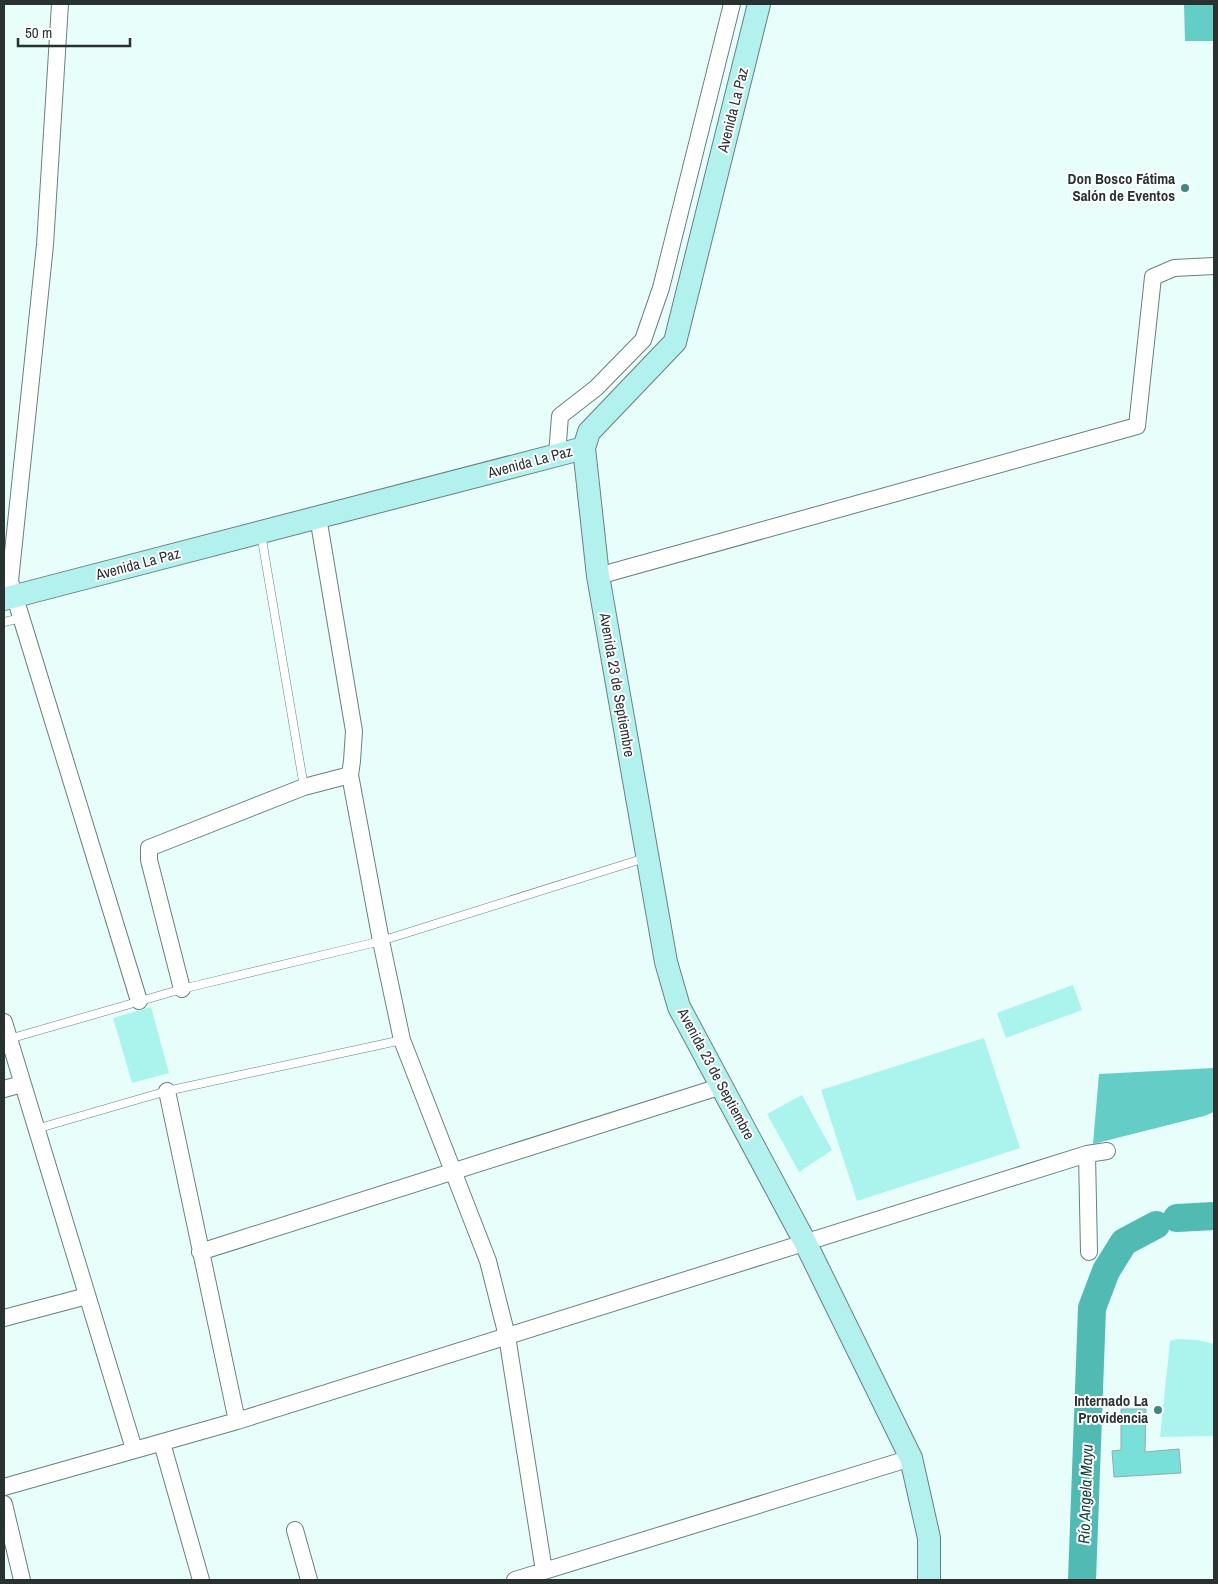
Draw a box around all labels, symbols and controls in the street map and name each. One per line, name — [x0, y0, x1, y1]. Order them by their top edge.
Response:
scale bar — [18, 15, 130, 47]
text: 50 m — [25, 22, 52, 43]
street label: Avenida La Paz — [712, 65, 753, 155]
place label: Don Bosco Fátima Salón de Eventos — [1068, 168, 1175, 206]
marker: Don Bosco Fátima Salón de Eventos — [1179, 182, 1191, 194]
street label: Avenida La Paz — [484, 440, 574, 483]
street label: Avenida La Paz — [92, 542, 182, 585]
street label: Avenida 23 de Septiembre — [594, 610, 641, 759]
street label: Avenida 23 de Septiembre — [672, 1003, 760, 1143]
place label: Internado La Providencia — [1074, 1390, 1148, 1428]
marker: Internado La Providencia — [1152, 1404, 1164, 1416]
water label: Río Angela Mayu — [1072, 1444, 1098, 1544]

